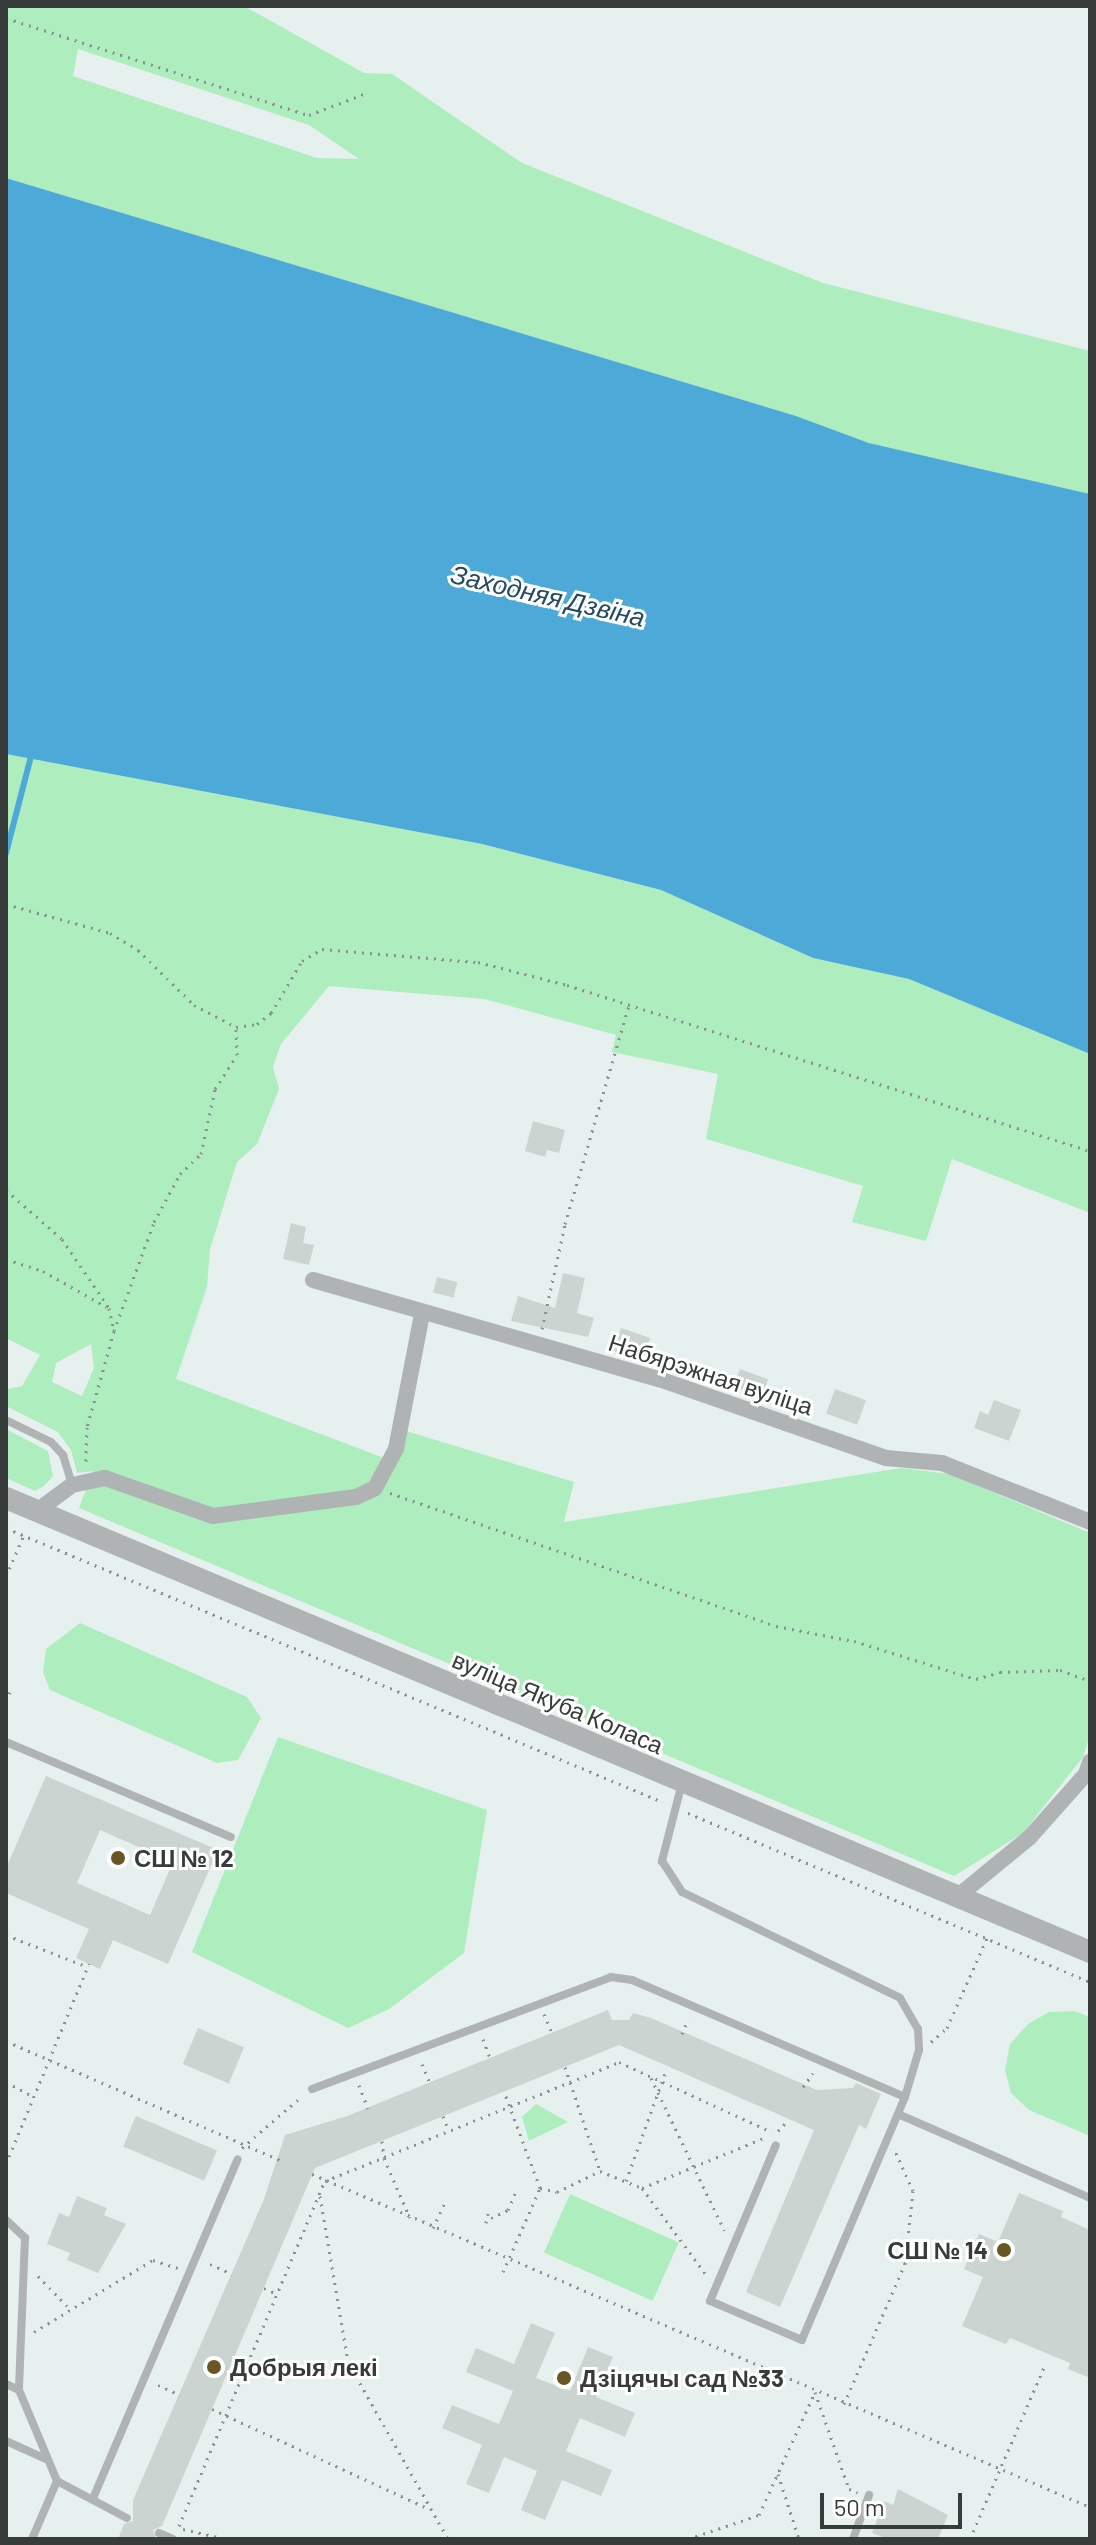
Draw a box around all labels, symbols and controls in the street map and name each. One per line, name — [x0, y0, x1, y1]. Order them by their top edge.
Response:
water label: Заходняя Дзвіна — [448, 558, 648, 632]
street label: Набярэжная вуліца — [605, 1327, 817, 1421]
street label: вуліца Якуба Коласа — [448, 1645, 668, 1759]
place label: СШ № 12 — [134, 1844, 234, 1872]
marker: СШ № 12 — [109, 1849, 127, 1867]
place label: СШ № 14 — [887, 2236, 988, 2264]
marker: СШ № 14 — [995, 2241, 1013, 2259]
place label: Добрыя лекі — [230, 2353, 378, 2381]
marker: Добрыя лекі — [205, 2358, 223, 2376]
place label: Дзіцячы сад №33 — [580, 2364, 784, 2392]
marker: Дзіцячы сад №33 — [555, 2369, 573, 2387]
scale bar — [824, 2477, 966, 2527]
text: 50 m — [834, 2492, 885, 2521]

